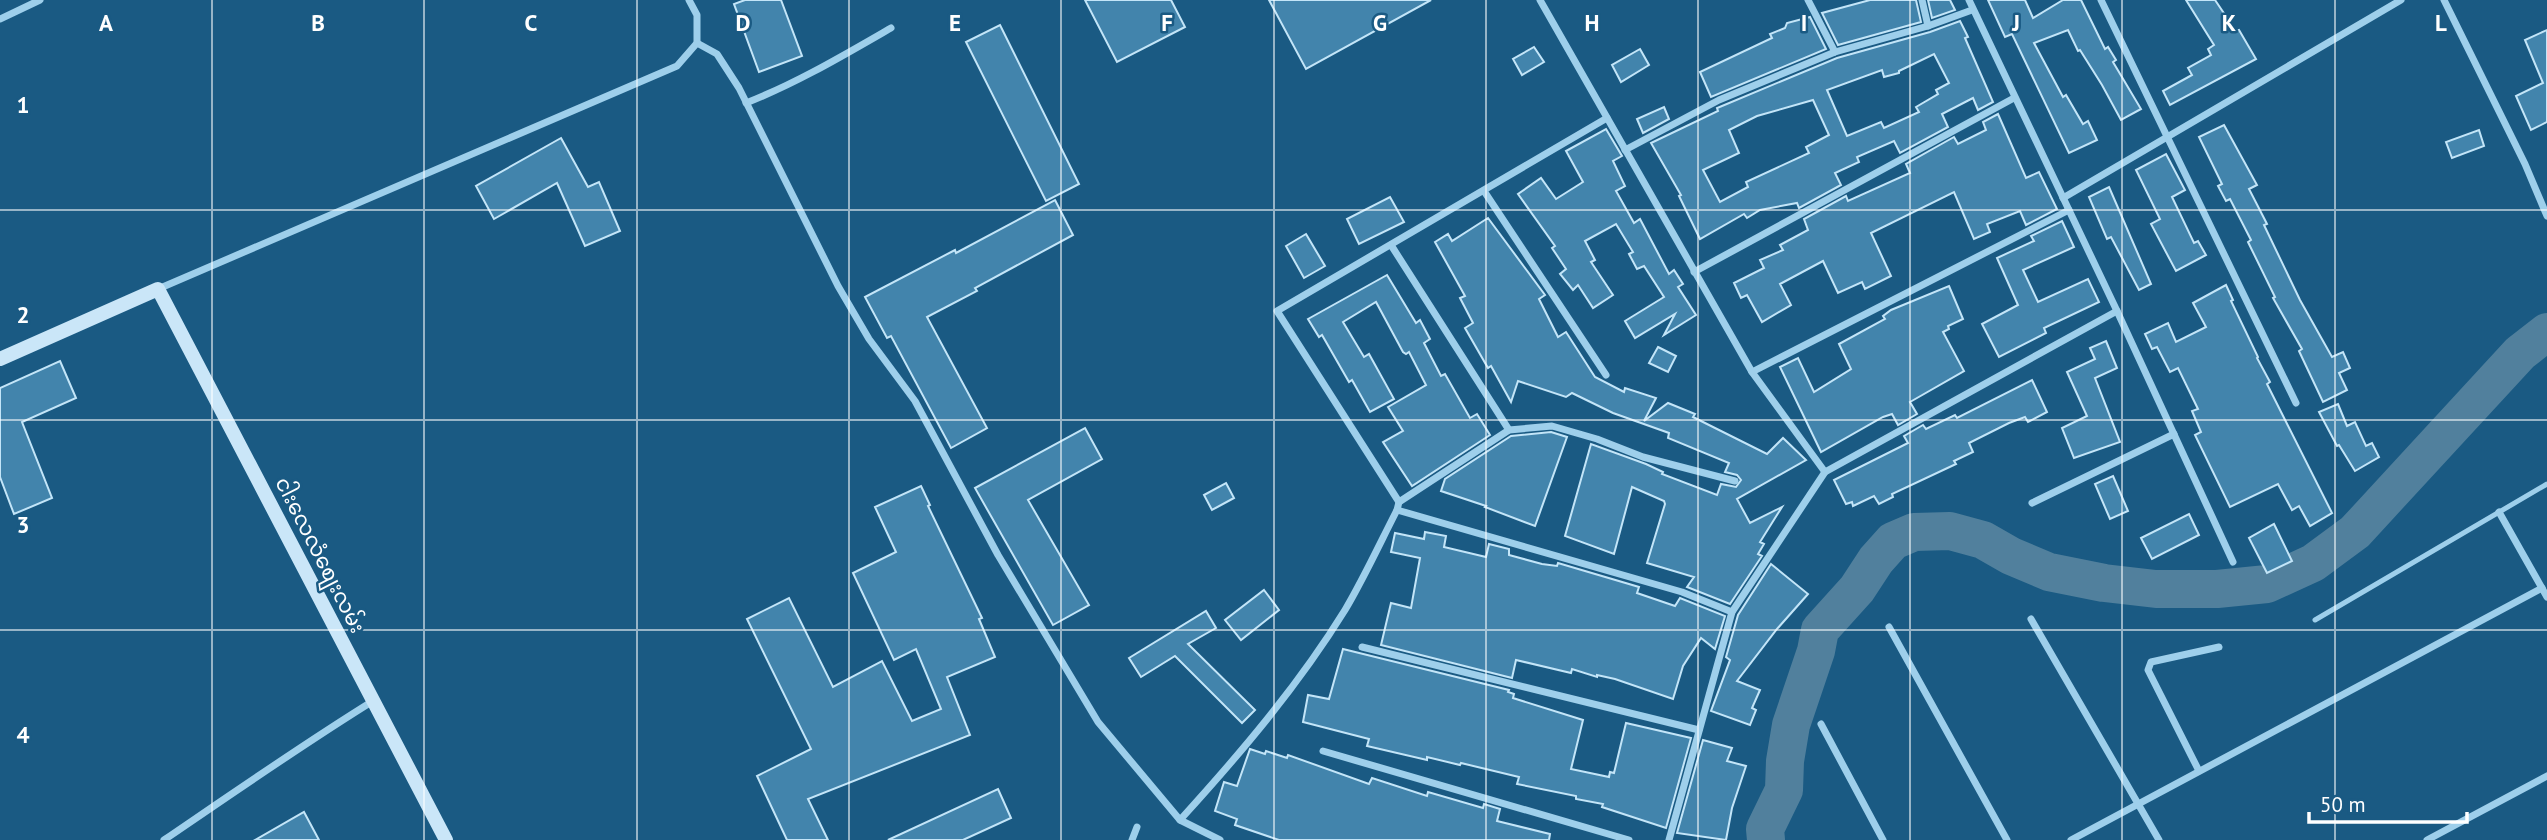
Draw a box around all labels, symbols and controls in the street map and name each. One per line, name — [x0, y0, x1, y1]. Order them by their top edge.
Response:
text: A — [99, 8, 113, 37]
text: B — [311, 8, 325, 37]
text: C — [525, 8, 538, 37]
text: D — [736, 8, 750, 37]
text: E — [949, 8, 961, 37]
text: F — [1161, 8, 1173, 37]
text: G — [1373, 8, 1387, 37]
text: H — [1585, 8, 1599, 37]
text: I — [1801, 8, 1807, 37]
text: J — [2011, 8, 2020, 37]
text: K — [2222, 8, 2236, 37]
text: L — [2435, 8, 2447, 37]
text: 1 — [16, 90, 30, 119]
text: 2 — [16, 300, 30, 329]
street label: ငါးလေလံစျေးလမ်း — [265, 471, 373, 640]
text: 3 — [16, 510, 30, 539]
text: 4 — [16, 720, 30, 749]
scale bar — [2309, 780, 2466, 824]
text: 50 m — [2320, 791, 2366, 818]

